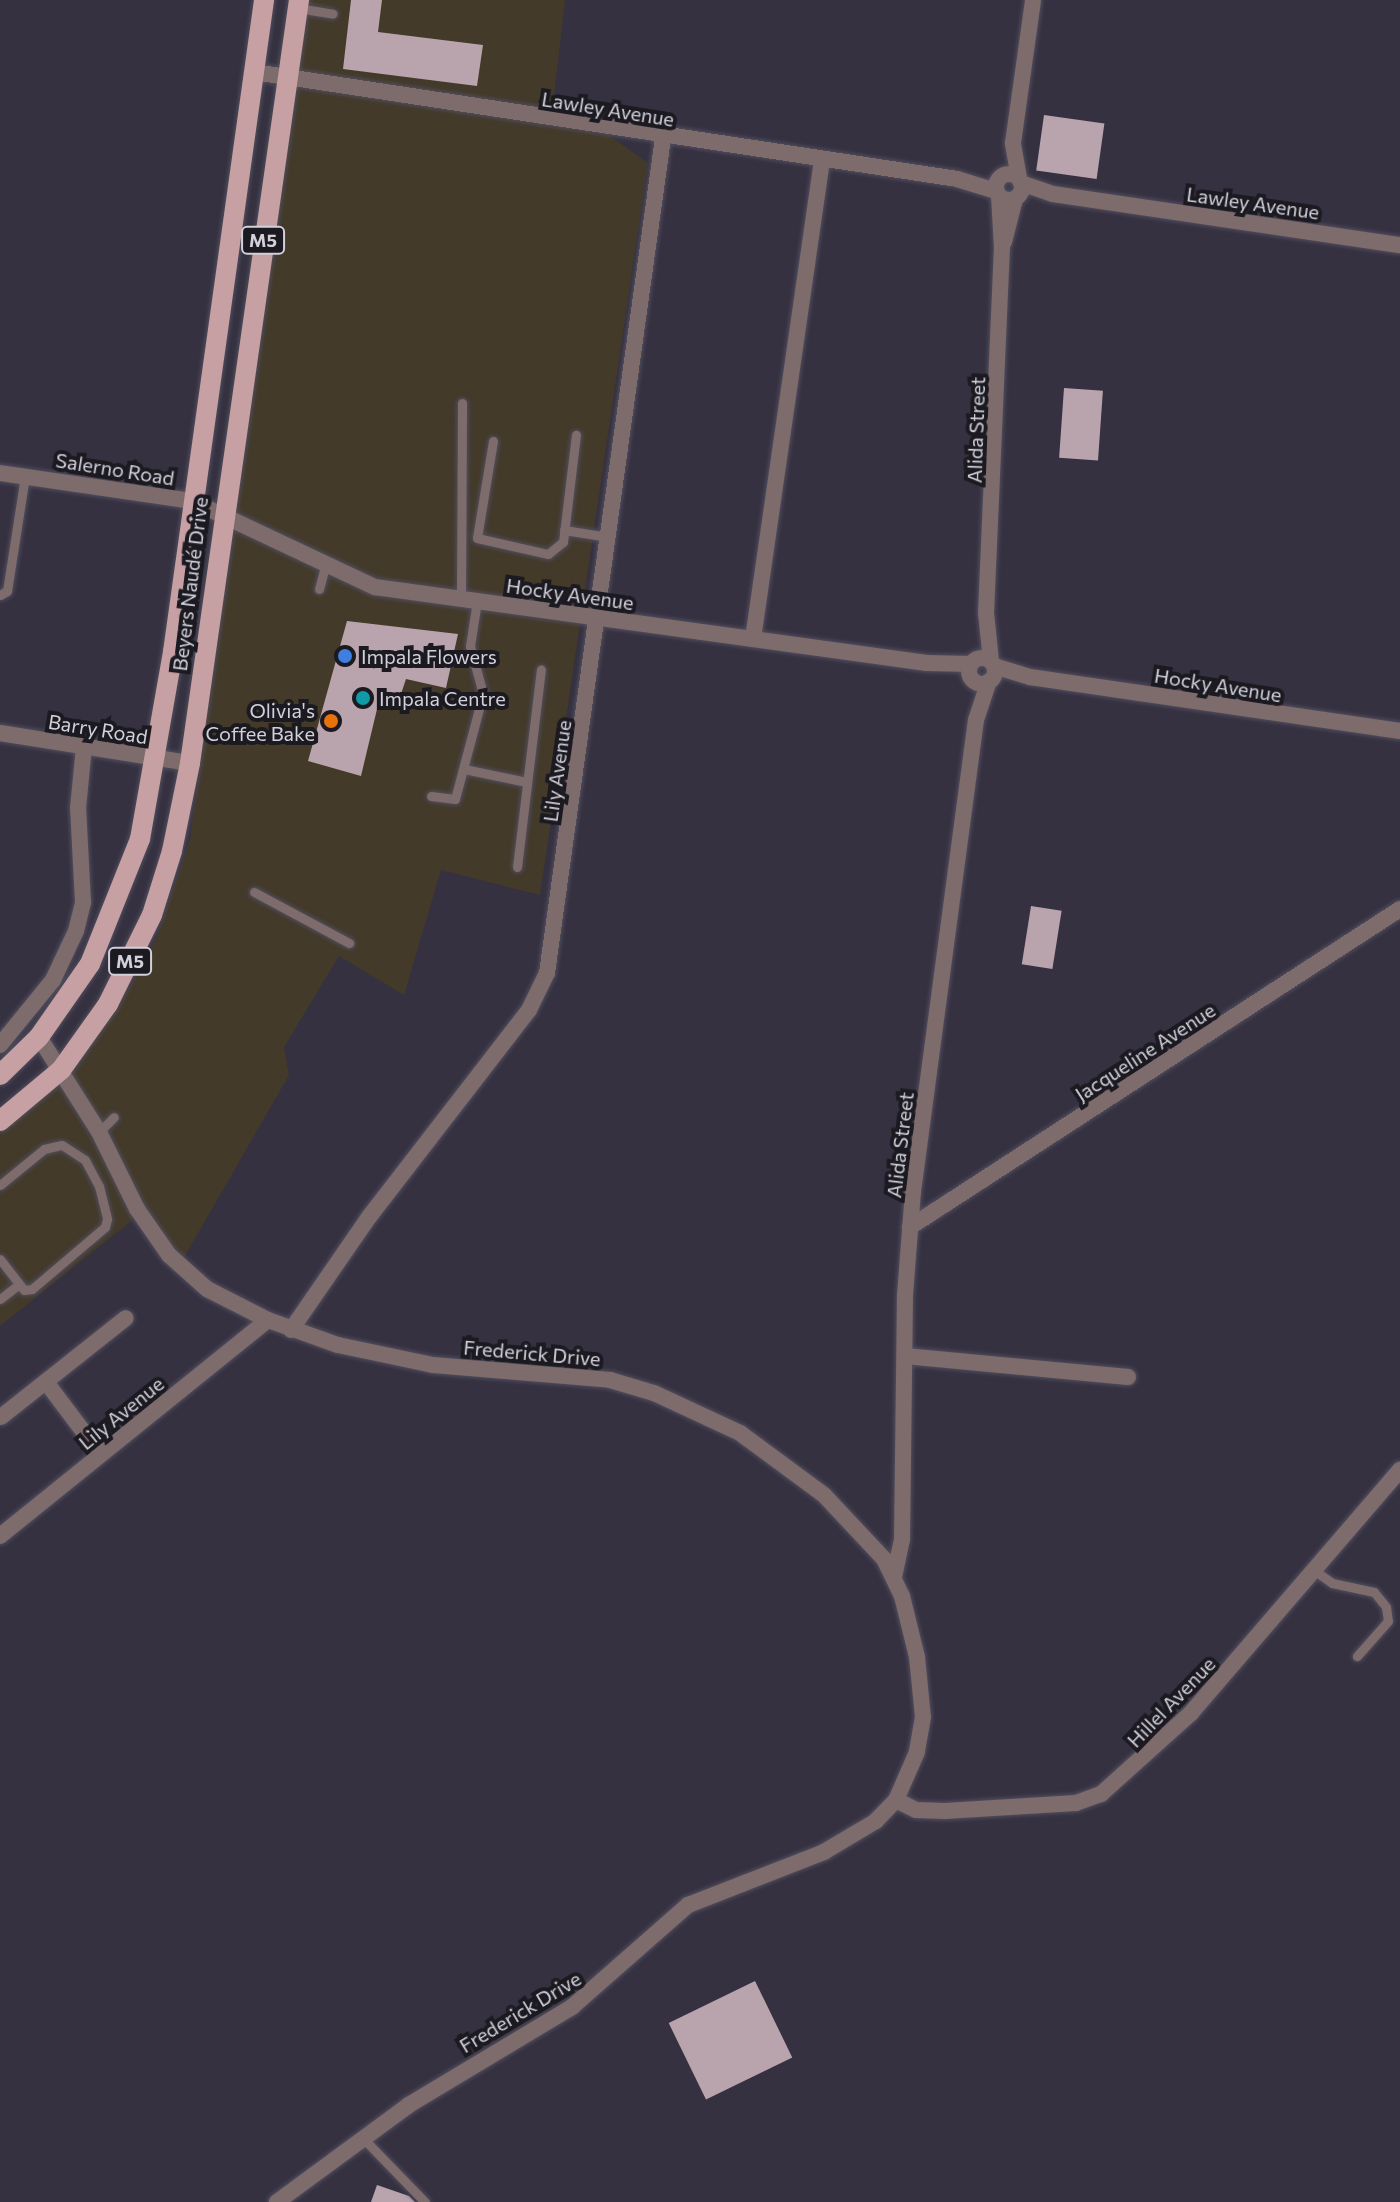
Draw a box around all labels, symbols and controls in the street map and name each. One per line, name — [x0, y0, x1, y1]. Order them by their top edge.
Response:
street label: Lawley Avenue — [540, 87, 676, 131]
street label: Lawley Avenue — [1185, 182, 1321, 224]
road number: M5 — [241, 226, 285, 254]
street label: Alida Street — [962, 376, 990, 484]
street label: Salerno Road — [54, 448, 176, 490]
street label: Beyers Naudé Drive — [167, 496, 213, 672]
street label: Hocky Avenue — [505, 573, 635, 615]
place label: Impala Flowers — [361, 644, 497, 668]
marker: Impala Flowers — [336, 647, 354, 665]
street label: Hocky Avenue — [1153, 663, 1283, 707]
place label: Impala Centre — [379, 686, 506, 710]
marker: Impala Centre — [354, 689, 372, 707]
place label: Olivia's Coffee Bake — [205, 698, 315, 745]
street label: Barry Road — [47, 709, 149, 749]
marker: Olivia's Coffee Bake — [322, 712, 340, 730]
street label: Lily Avenue — [538, 719, 576, 823]
road number: M5 — [108, 947, 152, 975]
street label: Jacqueline Avenue — [1070, 998, 1220, 1106]
street label: Alida Street — [882, 1091, 918, 1199]
street label: Frederick Drive — [462, 1335, 602, 1371]
street label: Lily Avenue — [74, 1371, 168, 1455]
street label: Hillel Avenue — [1122, 1652, 1220, 1752]
street label: Frederick Drive — [455, 1966, 585, 2058]

